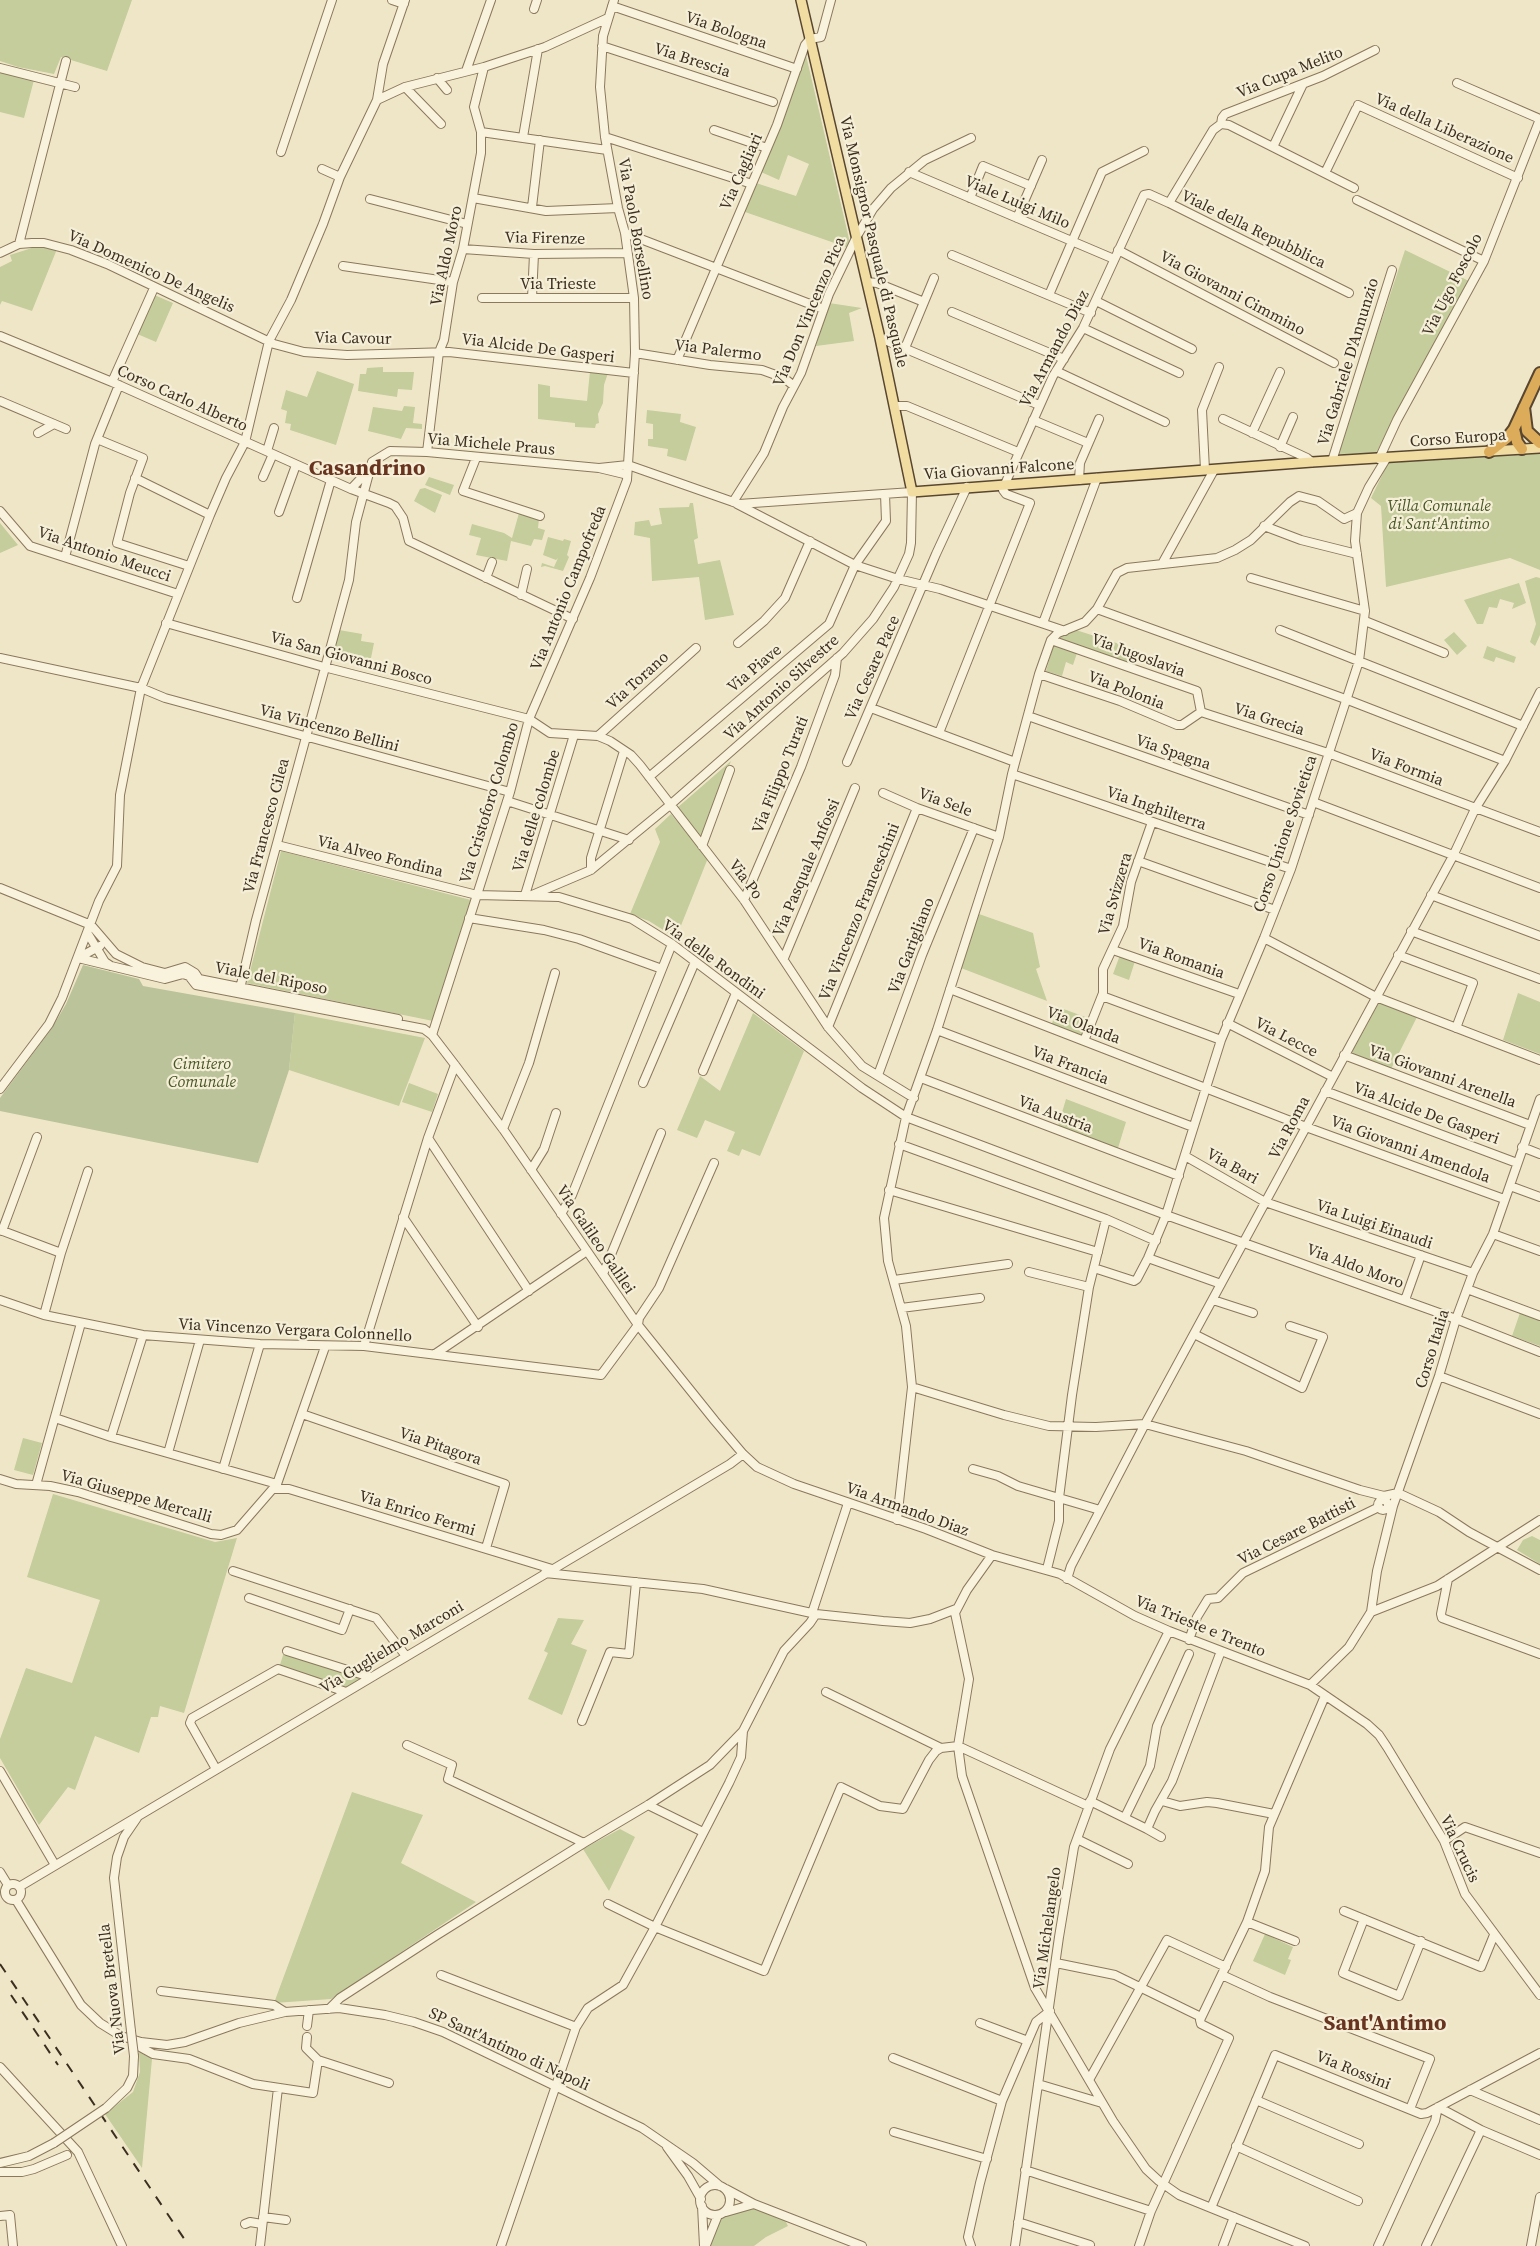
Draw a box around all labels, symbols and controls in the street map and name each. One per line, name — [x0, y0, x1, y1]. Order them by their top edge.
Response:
street label: Via Bologna — [683, 8, 769, 54]
street label: Via Brescia — [651, 40, 733, 82]
street label: Via Cupa Melito — [1234, 43, 1346, 103]
street label: Via della Liberazione — [1371, 90, 1517, 168]
street label: Via Monsignor Pasquale di Pasquale — [835, 114, 911, 370]
street label: Via Cagliari — [716, 131, 768, 213]
street label: Via Paolo Borsellino — [613, 157, 657, 301]
street label: Viale Luigi Milo — [961, 172, 1073, 234]
street label: Viale della Repubblica — [1178, 187, 1328, 273]
street label: Via Aldo Moro — [427, 204, 467, 308]
street label: Via Domenico De Angelis — [65, 226, 237, 318]
street label: Via Firenze — [504, 229, 586, 249]
street label: Via Ugo Foscolo — [1419, 230, 1487, 340]
street label: Via Don Vincenzo Pica — [770, 234, 850, 390]
street label: Via Giovanni Cimmino — [1156, 247, 1308, 341]
street label: Via Trieste — [520, 275, 596, 295]
street label: Via Gabriele D'Annunzio — [1314, 276, 1384, 448]
street label: Via Armando Diaz — [1016, 287, 1094, 411]
street label: Via Cavour — [314, 329, 392, 349]
street label: Via Alcide De Gasperi — [460, 330, 616, 368]
street label: Via Palermo — [673, 336, 763, 366]
street label: Corso Carlo Alberto — [114, 362, 250, 436]
street label: Corso Europa — [1409, 426, 1507, 452]
street label: Via Michele Praus — [426, 430, 556, 460]
street label: Via Giovanni Falcone — [923, 455, 1075, 485]
district label: Casandrino — [309, 456, 425, 482]
park label: Villa Comunale di Sant'Antimo — [1387, 497, 1491, 535]
street label: Via Antonio Campofreda — [527, 503, 611, 673]
street label: Via Antonio Meucci — [35, 523, 173, 587]
street label: Via Cesare Pace — [841, 613, 905, 723]
street label: Via San Giovanni Bosco — [268, 628, 434, 690]
street label: Via Jugoslavia — [1088, 630, 1188, 682]
street label: Via Antonio Silvestre — [720, 631, 844, 745]
street label: Via Piave — [724, 641, 786, 697]
street label: Via Torano — [603, 648, 673, 714]
street label: Via Polonia — [1085, 668, 1167, 714]
street label: Via Grecia — [1231, 700, 1307, 740]
street label: Via Vincenzo Bellini — [257, 701, 401, 757]
street label: Via Filippo Turati — [749, 714, 813, 836]
street label: Via Cristoforo Colombo — [456, 720, 524, 886]
street label: Via Spagna — [1133, 731, 1213, 775]
street label: Via Formia — [1366, 745, 1446, 791]
street label: Via delle colombe — [509, 747, 565, 875]
street label: Corso Unione Sovietica — [1250, 753, 1322, 915]
street label: Via Francesco Cilea — [240, 756, 294, 896]
street label: Via Inghilterra — [1103, 783, 1209, 835]
street label: Via Sele — [915, 784, 975, 822]
street label: Via Pasquale Anfossi — [769, 796, 845, 940]
street label: Via Vincenzo Franceschini — [816, 820, 904, 1004]
street label: Via Alveo Fondina — [315, 832, 445, 882]
street label: Via Svizzera — [1095, 850, 1137, 938]
street label: Via Po — [724, 856, 766, 904]
street label: Via Garigliano — [885, 895, 939, 997]
street label: Via delle Rondini — [658, 916, 768, 1004]
street label: Via Romania — [1135, 934, 1227, 984]
street label: Viale del Riposo — [213, 959, 329, 999]
street label: Via Olanda — [1043, 1003, 1123, 1049]
street label: Via Lecce — [1251, 1014, 1321, 1062]
street label: Via Giovanni Arenella — [1366, 1041, 1518, 1113]
street label: Via Francia — [1029, 1043, 1111, 1089]
park label: Cimitero Comunale — [168, 1055, 236, 1093]
street label: Via Alcide De Gasperi — [1350, 1079, 1502, 1149]
street label: Via Austria — [1015, 1092, 1095, 1138]
street label: Via Roma — [1265, 1093, 1315, 1163]
street label: Via Giovanni Amendola — [1328, 1112, 1492, 1188]
street label: Via Bari — [1203, 1145, 1261, 1189]
street label: Via Galileo Galilei — [551, 1182, 639, 1298]
street label: Via Luigi Einaudi — [1313, 1196, 1435, 1254]
street label: Via Aldo Moro — [1304, 1241, 1406, 1293]
street label: Corso Italia — [1412, 1307, 1454, 1391]
street label: Via Vincenzo Vergara Colonnello — [178, 1315, 412, 1347]
street label: Via Pitagora — [396, 1424, 484, 1470]
street label: Via Giuseppe Mercalli — [58, 1466, 214, 1528]
street label: Via Armando Diaz — [843, 1479, 971, 1541]
street label: Via Enrico Fermi — [356, 1487, 478, 1541]
street label: Via Cesare Battisti — [1235, 1494, 1359, 1570]
street label: Via Trieste e Trento — [1132, 1592, 1268, 1662]
street label: Via Guglielmo Marconi — [317, 1597, 467, 1699]
street label: Via Crucis — [1435, 1812, 1483, 1886]
street label: Via Michelangelo — [1030, 1866, 1066, 1990]
street label: Via Nuova Bretella — [95, 1923, 131, 2055]
street label: SP Sant'Antimo di Napoli — [425, 2004, 593, 2096]
district label: Sant'Antimo — [1324, 2011, 1446, 2037]
street label: Via Rossini — [1313, 2047, 1393, 2095]

